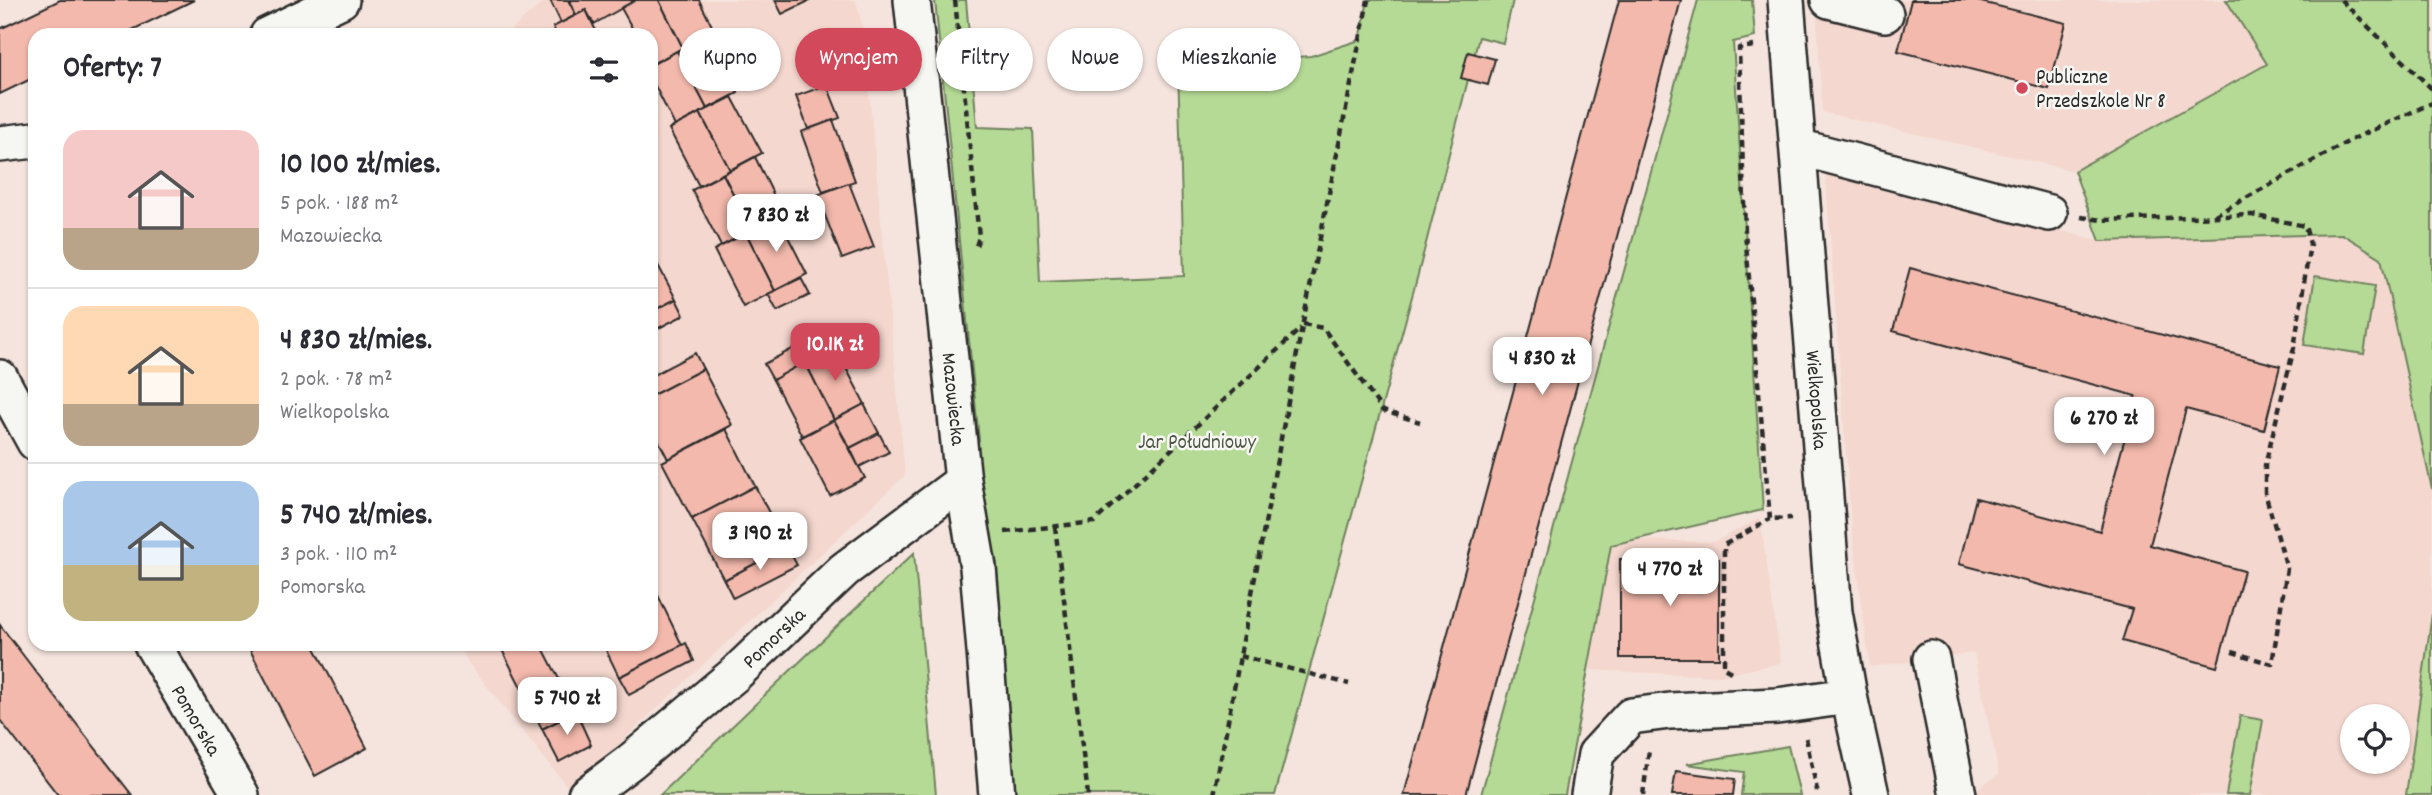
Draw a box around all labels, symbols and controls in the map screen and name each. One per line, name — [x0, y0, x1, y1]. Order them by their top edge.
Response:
chip: Kupno — [679, 28, 781, 91]
chip: Wynajem — [795, 28, 922, 91]
chip: Filtry — [936, 28, 1033, 91]
chip: Nowe — [1047, 28, 1143, 91]
chip: Mieszkanie — [1157, 28, 1301, 91]
text: Oferty: 7 — [63, 49, 162, 92]
icon: filters — [585, 51, 623, 89]
place label: Publiczne Przedszkole Nr 8 — [2036, 64, 2166, 118]
marker: Publiczne Przedszkole Nr 8 — [2014, 80, 2030, 96]
text: 10 100 zł/mies. — [280, 145, 440, 188]
icon: home — [119, 158, 203, 242]
text: 5 pok. · 188 m² — [280, 188, 399, 221]
pin: 7 830 zł — [704, 194, 848, 254]
text: 7 830 zł — [743, 200, 809, 233]
text: Mazowiecka — [280, 221, 382, 254]
text: 4 830 zł/mies. — [280, 321, 432, 364]
pin: 10.1K zł — [763, 324, 907, 383]
text: 10.1K zł — [807, 329, 863, 362]
icon: home — [119, 334, 203, 418]
pin: 4 830 zł — [1470, 338, 1614, 397]
text: 4 830 zł — [1509, 343, 1575, 376]
street label: Wielkopolska — [1796, 349, 1833, 452]
street label: Mazowiecka — [931, 351, 971, 448]
text: 2 pok. · 78 m² — [280, 364, 393, 397]
text: Wielkopolska — [280, 397, 389, 430]
pin: 6 270 zł — [2032, 398, 2176, 457]
text: 6 270 zł — [2070, 403, 2138, 436]
park label: Jar Południowy — [1138, 429, 1257, 459]
text: 5 740 zł/mies. — [280, 496, 432, 539]
icon: home — [119, 509, 203, 593]
pin: 3 190 zł — [688, 512, 832, 572]
text: 3 190 zł — [728, 518, 792, 551]
text: 3 pok. · 110 m² — [280, 539, 397, 572]
pin: 4 770 zł — [1598, 548, 1742, 608]
text: 4 770 zł — [1638, 554, 1702, 587]
text: Pomorska — [280, 572, 365, 605]
street label: Pomorska — [737, 601, 815, 677]
pin: 5 740 zł — [495, 678, 639, 737]
street label: Pomorska — [161, 680, 227, 763]
text: 5 740 zł — [534, 683, 600, 716]
map controls — [2340, 704, 2410, 774]
button: locate — [2340, 704, 2410, 774]

